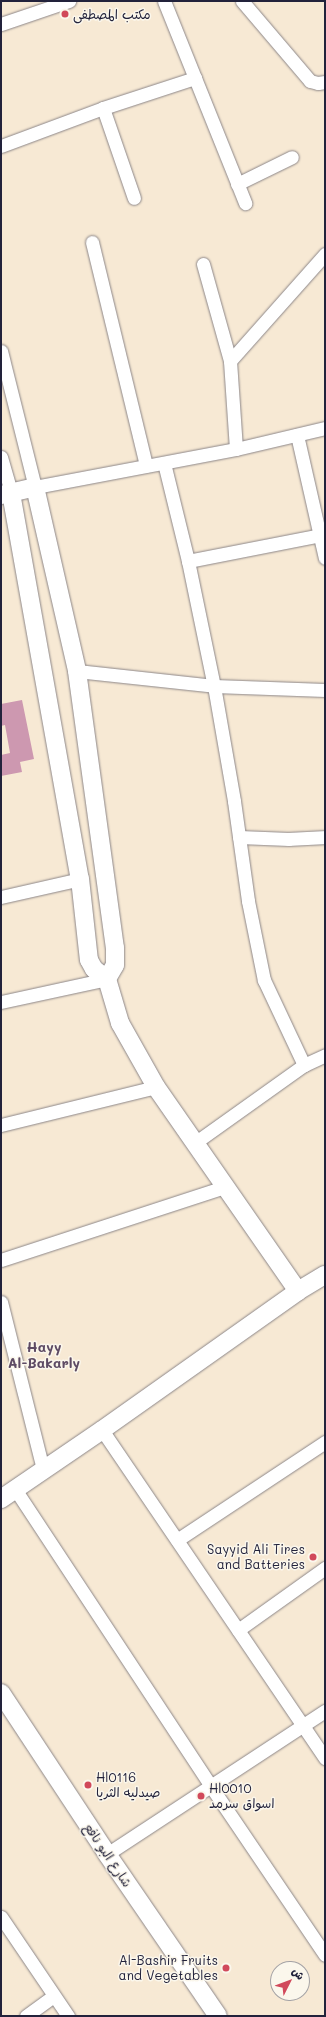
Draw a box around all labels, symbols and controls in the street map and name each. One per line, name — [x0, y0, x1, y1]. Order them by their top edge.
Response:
place label: مكتب المصطفى — [73, 6, 151, 22]
marker: مكتب المصطفى — [60, 9, 70, 19]
district label: Hayy Al-Bakarly — [8, 1339, 80, 1372]
place label: Sayyid Ali Tires and Batteries — [207, 1542, 305, 1573]
marker: Sayyid Ali Tires and Batteries — [308, 1552, 318, 1562]
place label: Hl0116 صيدليه الثريا — [96, 1770, 160, 1801]
marker: Hl0116 صيدليه الثريا — [83, 1780, 93, 1790]
place label: Hl0010 اسواق سرمد — [209, 1781, 275, 1812]
marker: Hl0010 اسواق سرمد — [196, 1791, 206, 1801]
street label: شارع البو نافع — [81, 1820, 135, 1890]
place label: Al-Bashir Fruits and Vegetables — [119, 1953, 218, 1984]
north arrow — [270, 1961, 310, 2001]
marker: Al-Bashir Fruits and Vegetables — [221, 1963, 231, 1973]
text: ش — [289, 1964, 308, 1983]

